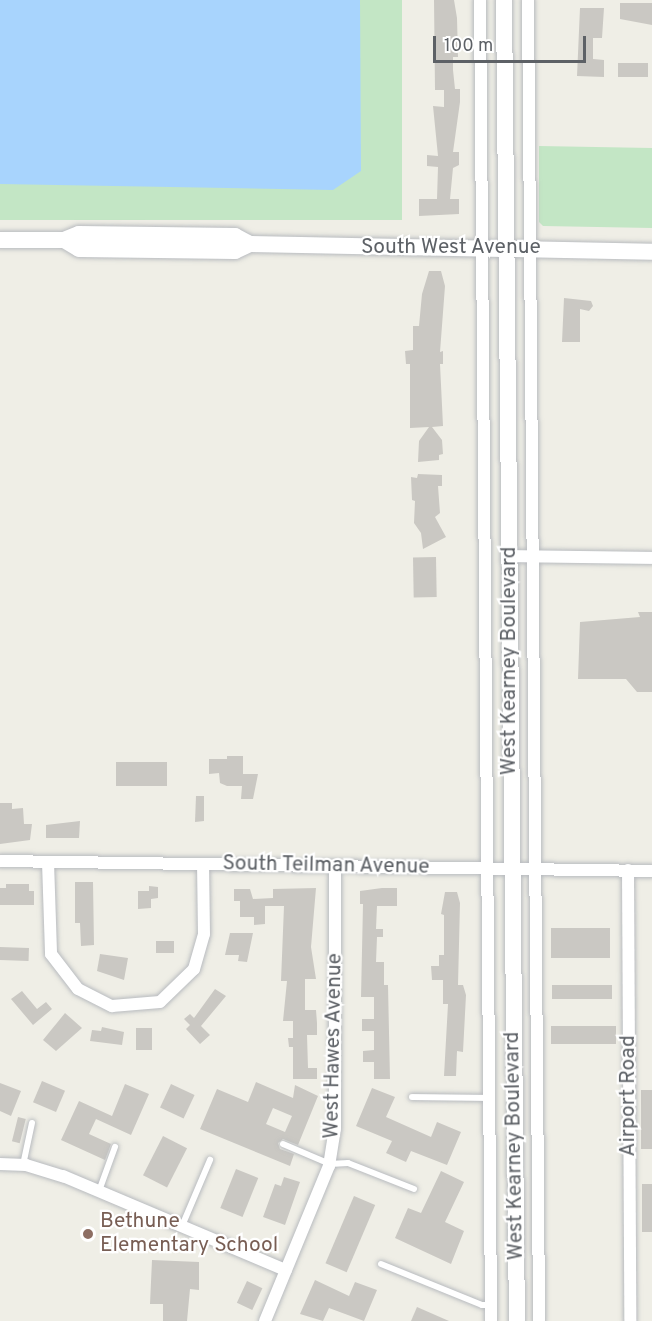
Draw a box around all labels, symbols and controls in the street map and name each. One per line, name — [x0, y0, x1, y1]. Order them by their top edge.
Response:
scale bar — [436, 24, 589, 62]
text: 100 m — [444, 35, 493, 58]
street label: South West Avenue — [360, 235, 542, 261]
street label: West Kearney Boulevard — [497, 547, 523, 775]
street label: South Teilman Avenue — [221, 852, 431, 880]
street label: West Hawes Avenue — [320, 952, 348, 1140]
street label: West Kearney Boulevard — [500, 1031, 530, 1261]
street label: Airport Road — [616, 1035, 642, 1157]
place label: Bethune Elementary School — [100, 1209, 278, 1259]
marker: Bethune Elementary School — [81, 1227, 95, 1241]

